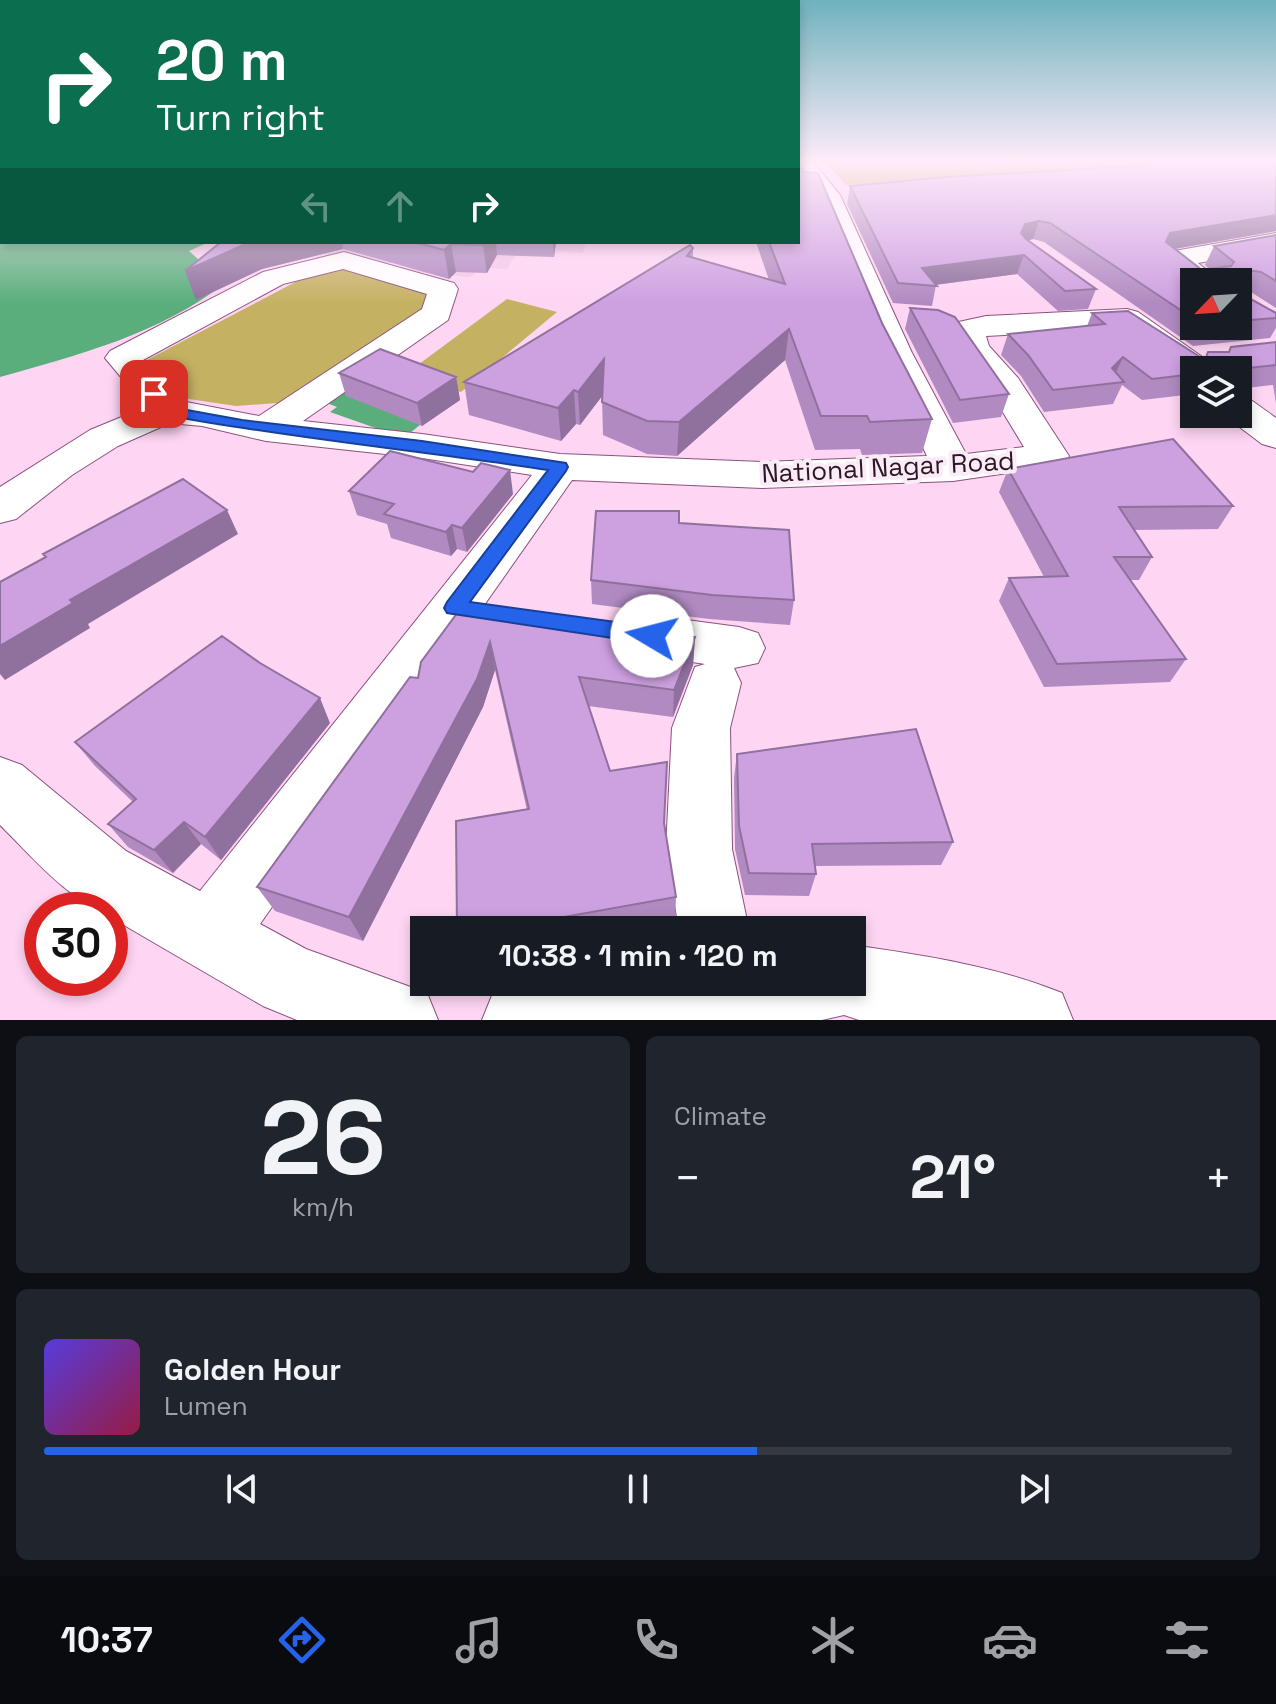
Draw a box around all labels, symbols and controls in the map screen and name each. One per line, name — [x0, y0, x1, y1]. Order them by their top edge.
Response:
text: 20 m — [156, 25, 288, 96]
icon: right — [24, 32, 128, 136]
text: Turn right — [156, 95, 325, 141]
icon: left — [294, 184, 338, 228]
icon: ahead — [378, 184, 422, 228]
icon: right — [462, 184, 506, 228]
north arrow — [1180, 268, 1252, 340]
map controls — [1180, 268, 1252, 428]
button: layers — [1180, 356, 1252, 428]
pin — [120, 360, 188, 428]
icon: arrive — [132, 372, 176, 416]
street label: National Nagar Road — [761, 443, 1015, 491]
position arrow — [610, 594, 694, 678]
speed limit sign: 30 — [24, 892, 128, 996]
text: 10:38 · 1 min · 120 m — [498, 936, 778, 975]
text: 26 — [260, 1072, 386, 1204]
text: Climate — [674, 1099, 767, 1133]
text: 21° — [910, 1139, 996, 1216]
text: − — [674, 1150, 701, 1206]
text: + — [1205, 1150, 1232, 1206]
text: km/h — [292, 1190, 354, 1224]
text: Golden Hour — [164, 1350, 341, 1389]
text: Lumen — [164, 1389, 248, 1423]
icon: previous — [220, 1467, 264, 1511]
icon: pause — [616, 1467, 660, 1511]
icon: next — [1012, 1467, 1056, 1511]
icon: directions — [274, 1612, 330, 1668]
icon: music — [451, 1612, 507, 1668]
icon: phone — [628, 1612, 684, 1668]
icon: climate — [805, 1612, 861, 1668]
icon: car — [982, 1612, 1038, 1668]
icon: filters — [1159, 1612, 1215, 1668]
text: 10:37 — [61, 1617, 153, 1663]

